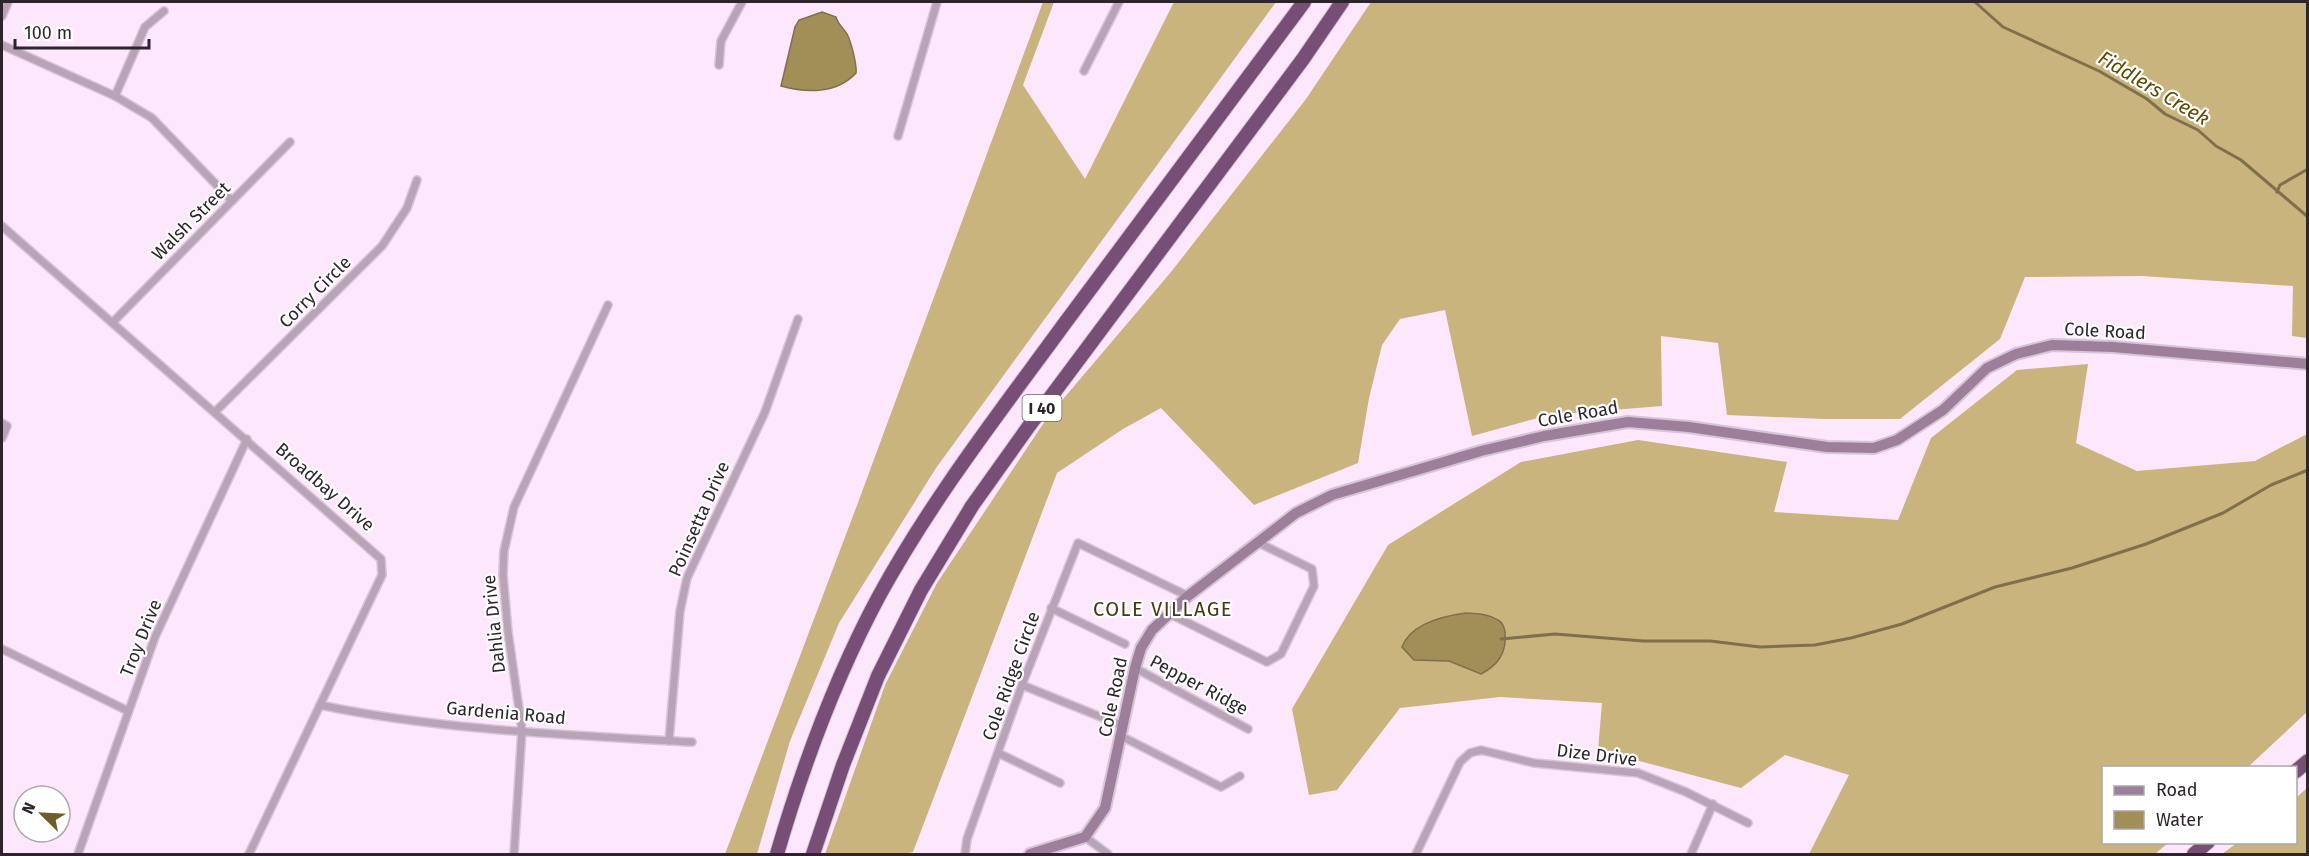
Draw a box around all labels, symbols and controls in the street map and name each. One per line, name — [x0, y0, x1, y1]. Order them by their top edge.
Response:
scale bar — [15, 12, 148, 50]
text: 100 m — [24, 22, 72, 44]
water label: Fiddlers Creek — [2094, 45, 2214, 131]
street label: Walsh Street — [147, 177, 235, 265]
street label: Corry Circle — [274, 251, 356, 333]
street label: Cole Road — [2064, 318, 2146, 344]
road number: I 40 — [1022, 395, 1062, 421]
street label: Cole Road — [1536, 396, 1620, 432]
street label: Broadbay Drive — [271, 438, 379, 536]
street label: Poinsetta Drive — [664, 458, 734, 580]
street label: Dahlia Drive — [478, 574, 510, 674]
street label: Troy Drive — [116, 596, 166, 680]
district label: COLE VILLAGE — [1093, 597, 1233, 621]
street label: Cole Ridge Circle — [977, 609, 1045, 743]
street label: Pepper Ridge — [1146, 650, 1252, 720]
street label: Cole Road — [1094, 655, 1132, 739]
street label: Gardenia Road — [445, 697, 567, 729]
street label: Dize Drive — [1555, 739, 1639, 771]
legend — [2102, 766, 2297, 844]
text: Road — [2156, 779, 2198, 801]
north arrow — [12, 784, 72, 844]
text: N — [18, 799, 40, 817]
text: Water — [2156, 809, 2203, 831]

